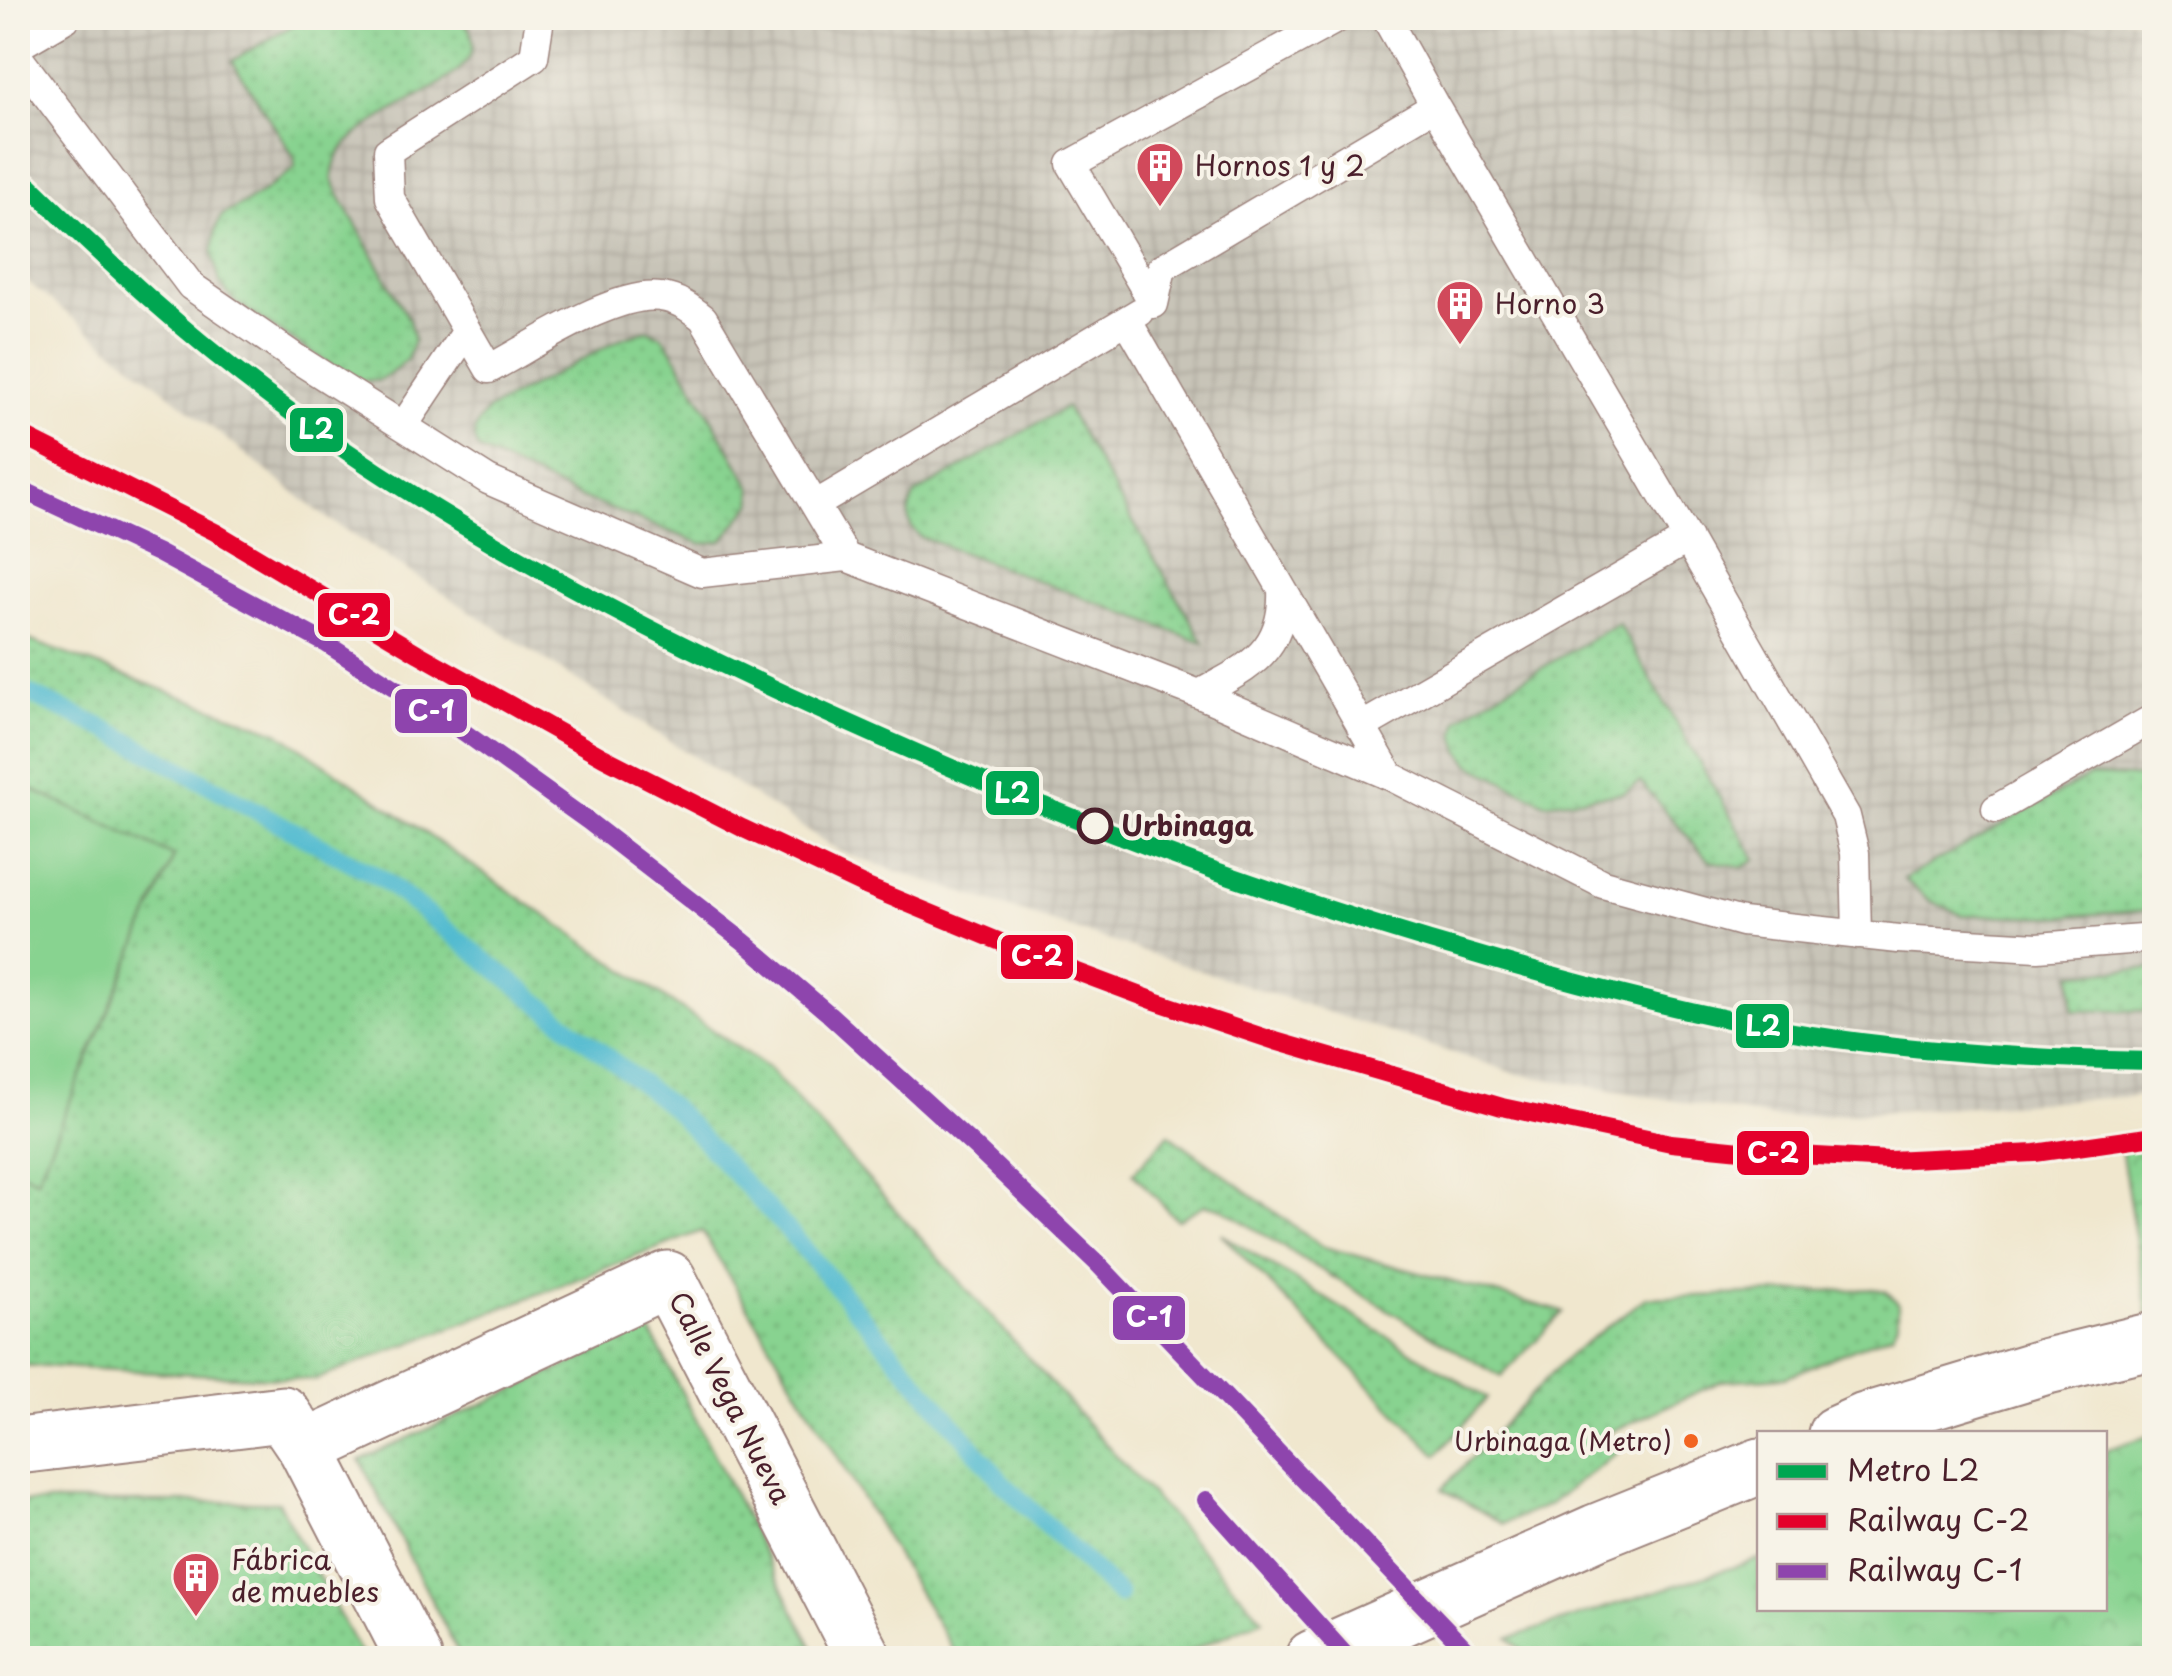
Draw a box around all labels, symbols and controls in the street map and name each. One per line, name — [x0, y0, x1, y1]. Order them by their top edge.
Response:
building icon: Hornos 1 y 2 — [1134, 140, 1186, 208]
place label: Hornos 1 y 2 — [1195, 143, 1365, 186]
building icon: Horno 3 — [1434, 278, 1486, 346]
place label: Horno 3 — [1495, 281, 1605, 324]
line badge: L2 — [288, 406, 345, 454]
text: L2 — [298, 406, 334, 449]
line badge: C-2 — [316, 591, 392, 639]
text: C-2 — [328, 592, 380, 635]
line badge: C-1 — [393, 687, 469, 735]
text: C-1 — [408, 688, 455, 731]
line badge: L2 — [984, 769, 1041, 817]
text: L2 — [994, 770, 1030, 813]
place label: Urbinaga — [1121, 803, 1254, 846]
marker: Urbinaga — [1078, 809, 1112, 843]
line badge: C-2 — [999, 933, 1075, 981]
text: C-2 — [1011, 933, 1063, 976]
line badge: L2 — [1734, 1002, 1791, 1050]
text: L2 — [1745, 1003, 1781, 1046]
line badge: C-2 — [1735, 1129, 1811, 1177]
text: C-2 — [1747, 1130, 1799, 1173]
street label: Calle Vega Nueva — [659, 1283, 804, 1512]
line badge: C-1 — [1111, 1294, 1187, 1342]
text: C-1 — [1126, 1294, 1173, 1337]
place label: Urbinaga (Metro) — [1454, 1421, 1672, 1460]
marker: Urbinaga (Metro) — [1681, 1431, 1701, 1451]
legend — [1757, 1431, 2107, 1611]
text: Metro L2 — [1847, 1446, 1980, 1491]
text: Railway C-2 — [1847, 1496, 2029, 1541]
place label: Fábrica de muebles — [231, 1537, 379, 1612]
text: Railway C-1 — [1847, 1546, 2023, 1591]
building icon: Fábrica de muebles — [170, 1550, 222, 1618]

